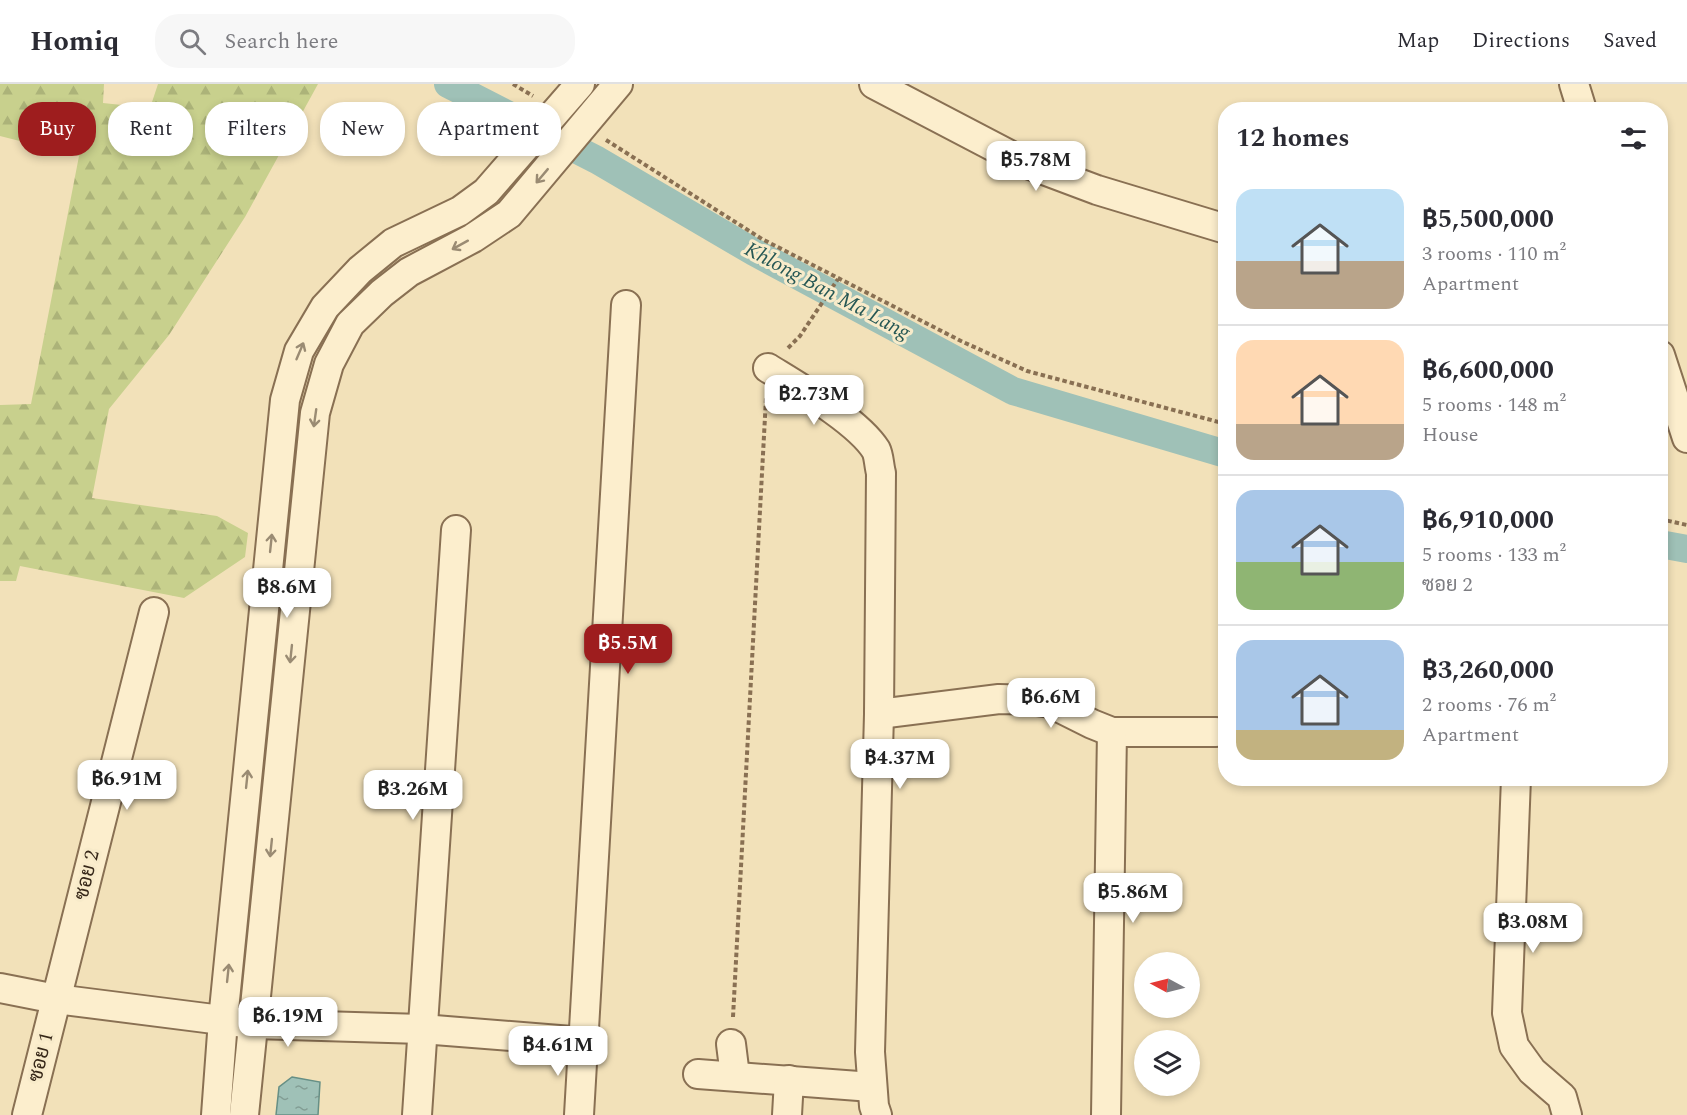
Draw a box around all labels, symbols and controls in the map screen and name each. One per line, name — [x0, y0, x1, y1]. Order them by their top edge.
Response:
search box — [155, 14, 575, 68]
text: Homiq — [30, 20, 119, 63]
icon: search — [176, 25, 209, 58]
text: Search here — [224, 25, 339, 58]
text: Map — [1397, 25, 1439, 57]
text: Directions — [1472, 25, 1570, 57]
text: Saved — [1603, 25, 1657, 57]
chip: Buy — [18, 102, 96, 156]
chip: Rent — [108, 102, 193, 156]
chip: Filters — [205, 102, 308, 156]
chip: New — [320, 102, 405, 156]
chip: Apartment — [417, 102, 561, 156]
text: 12 homes — [1236, 118, 1350, 158]
icon: filters — [1617, 122, 1650, 155]
pin: ฿5.78M — [987, 141, 1085, 192]
text: ฿5.78M — [1001, 145, 1071, 175]
one-way arrow — [535, 168, 548, 184]
text: ฿5,500,000 — [1422, 199, 1554, 239]
icon: home — [1284, 213, 1356, 285]
water label: Khlong Ban Ma Lang — [738, 234, 916, 349]
text: 3 rooms · 110 m² — [1422, 239, 1566, 269]
one-way arrow — [451, 240, 469, 251]
text: Apartment — [1422, 269, 1519, 299]
one-way arrow — [295, 343, 306, 361]
text: ฿6,600,000 — [1422, 350, 1554, 390]
icon: home — [1284, 364, 1356, 436]
pin: ฿2.73M — [765, 375, 863, 426]
text: ฿2.73M — [779, 379, 849, 409]
text: 5 rooms · 148 m² — [1422, 390, 1566, 420]
one-way arrow — [310, 408, 321, 428]
text: House — [1422, 420, 1479, 450]
text: ฿6,910,000 — [1422, 500, 1554, 540]
icon: home — [1284, 514, 1356, 586]
one-way arrow — [266, 534, 277, 554]
text: 5 rooms · 133 m² — [1422, 540, 1566, 570]
pin: ฿8.6M — [245, 568, 329, 619]
text: ซอย 2 — [1422, 570, 1473, 600]
text: ฿8.6M — [257, 572, 317, 602]
pin: ฿5.5M — [586, 624, 670, 675]
text: ฿5.5M — [598, 628, 658, 658]
one-way arrow — [285, 644, 296, 663]
text: ฿3,260,000 — [1422, 650, 1554, 690]
icon: home — [1284, 664, 1356, 736]
pin: ฿6.6M — [1009, 678, 1093, 729]
text: ฿6.6M — [1021, 682, 1081, 712]
text: 2 rooms · 76 m² — [1422, 690, 1556, 720]
text: Apartment — [1422, 720, 1519, 750]
pin: ฿4.37M — [851, 739, 949, 790]
text: ฿4.37M — [865, 743, 935, 773]
pin: ฿6.91M — [78, 760, 176, 811]
text: ฿6.91M — [92, 764, 162, 794]
one-way arrow — [242, 770, 253, 789]
pin: ฿3.26M — [364, 770, 462, 821]
text: ฿3.26M — [378, 774, 448, 804]
one-way arrow — [265, 838, 276, 857]
street label: ซอย 2 — [66, 847, 108, 903]
pin: ฿5.86M — [1084, 873, 1182, 924]
text: ฿5.86M — [1098, 877, 1168, 907]
pin: ฿3.08M — [1484, 903, 1582, 954]
text: ฿3.08M — [1498, 907, 1568, 937]
north arrow — [1134, 952, 1200, 1018]
map controls — [1134, 952, 1200, 1096]
one-way arrow — [223, 964, 234, 983]
pin: ฿6.19M — [239, 997, 337, 1048]
text: ฿6.19M — [253, 1001, 323, 1031]
pin: ฿4.61M — [509, 1026, 607, 1077]
street label: ซอย 1 — [20, 1029, 62, 1085]
text: ฿4.61M — [523, 1030, 593, 1060]
button: layers — [1134, 1030, 1200, 1096]

